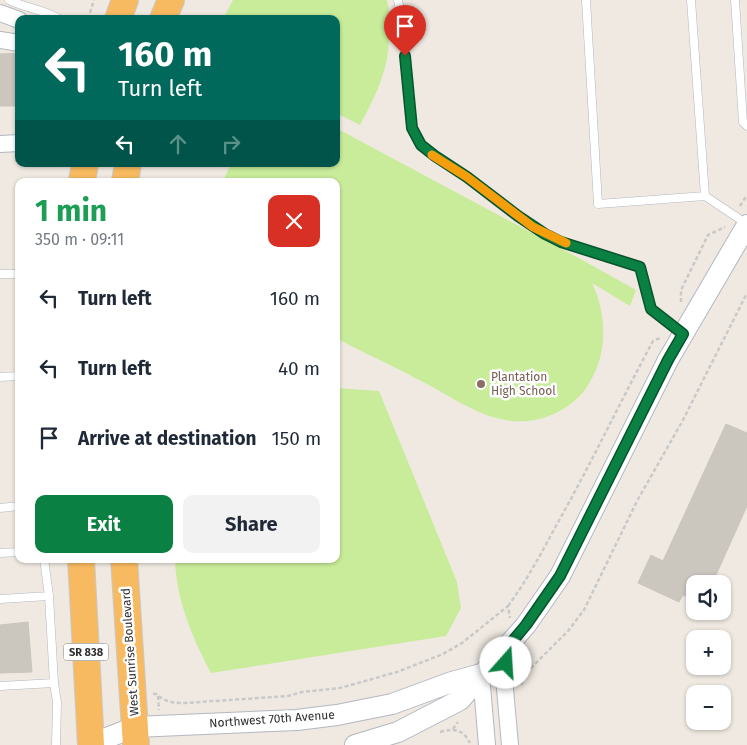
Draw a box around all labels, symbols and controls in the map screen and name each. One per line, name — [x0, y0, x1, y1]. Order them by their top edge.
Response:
pin — [384, 5, 426, 56]
icon: arrive — [391, 12, 419, 40]
text: 160 m — [118, 33, 212, 75]
icon: left — [35, 35, 100, 100]
text: Turn left — [118, 75, 202, 102]
icon: left — [111, 130, 139, 158]
icon: ahead — [164, 130, 192, 158]
icon: right — [217, 130, 245, 158]
text: 1 min — [35, 193, 107, 229]
button: close — [268, 195, 320, 247]
text: 350 m · 09:11 — [35, 230, 124, 249]
icon: left — [35, 284, 63, 312]
text: Turn left — [78, 287, 152, 310]
text: 160 m — [270, 287, 320, 310]
icon: left — [35, 354, 63, 382]
text: Turn left — [78, 357, 152, 380]
text: 40 m — [278, 357, 320, 380]
place label: Plantation High School — [491, 370, 556, 398]
marker: Plantation High School — [475, 378, 487, 390]
icon: arrive — [35, 424, 63, 452]
text: Arrive at destination — [78, 427, 257, 450]
text: 150 m — [272, 427, 321, 450]
button: Exit — [35, 495, 173, 553]
button: Share — [183, 495, 320, 553]
map controls — [686, 575, 731, 730]
button: sound — [686, 575, 731, 620]
street label: West Sunrise Boulevard — [119, 588, 141, 716]
button: + — [686, 630, 731, 675]
position arrow — [479, 636, 531, 688]
road number: SR 838 — [64, 644, 108, 660]
button: − — [686, 685, 731, 730]
street label: Northwest 70th Avenue — [209, 708, 335, 730]

